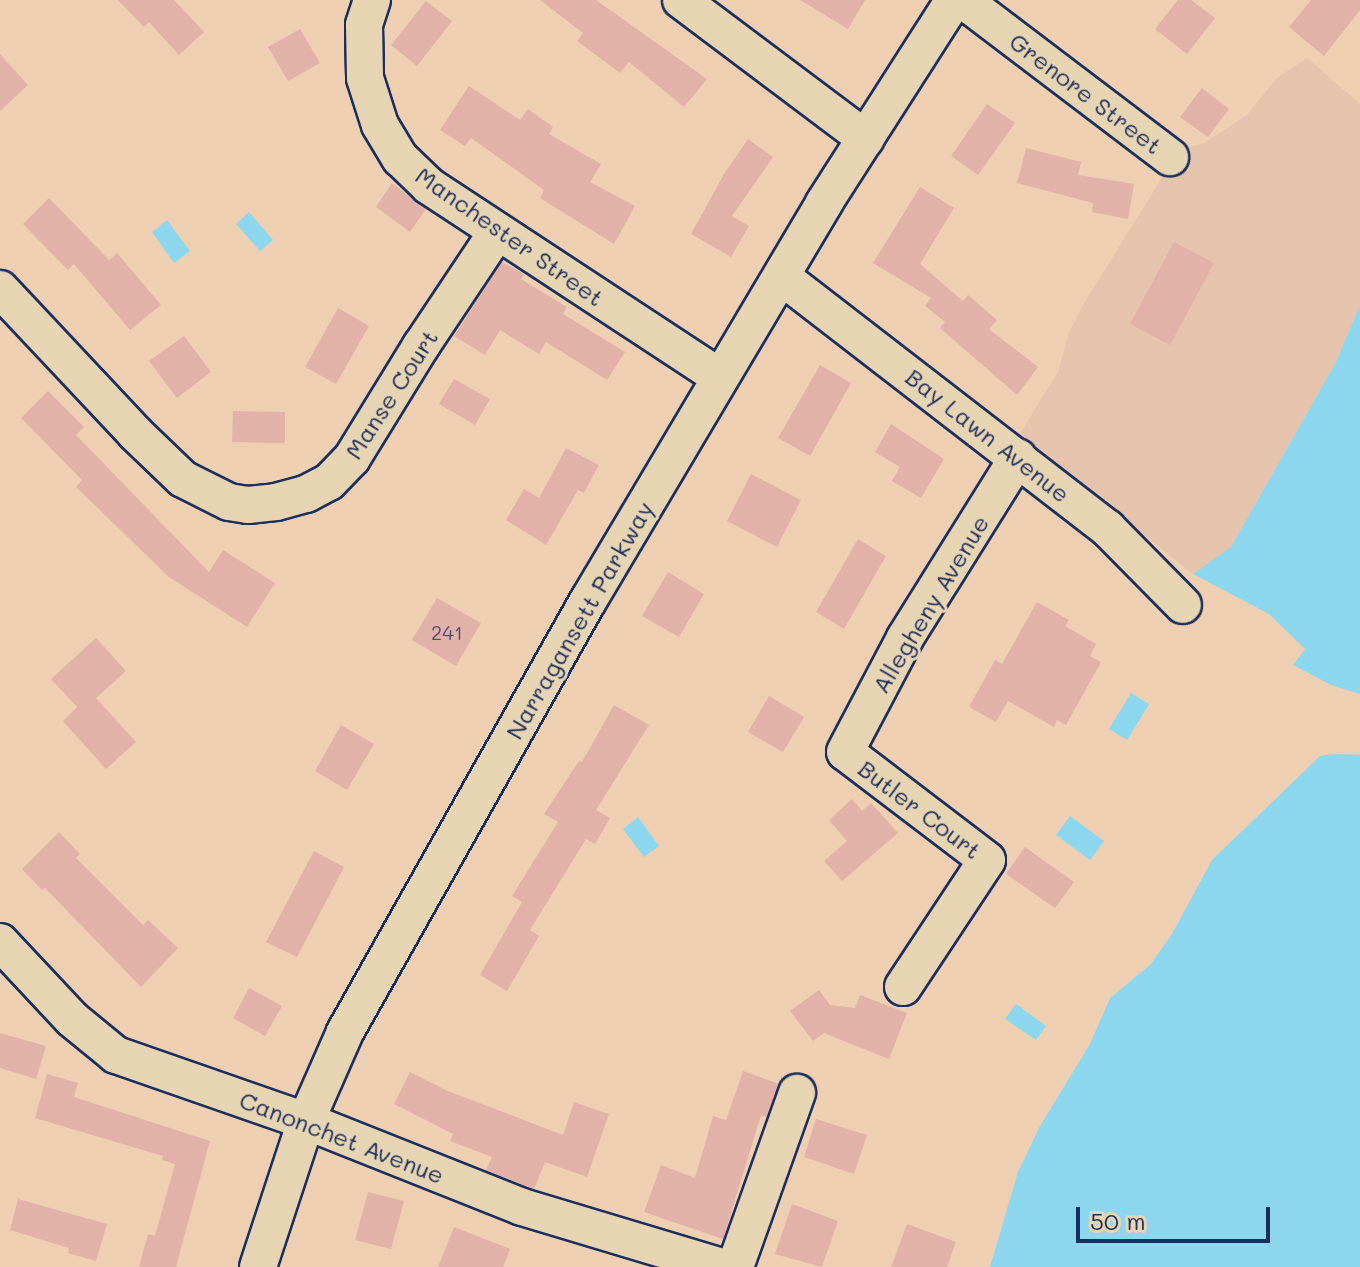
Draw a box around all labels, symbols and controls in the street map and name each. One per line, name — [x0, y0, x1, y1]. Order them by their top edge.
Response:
street label: Grenore Street — [1004, 26, 1168, 160]
street label: Manchester Street — [410, 160, 610, 312]
street label: Manse Court — [338, 324, 444, 464]
street label: Bay Lawn Avenue — [900, 362, 1076, 508]
street label: Narragansett Parkway — [499, 496, 659, 744]
street label: Allegheny Avenue — [866, 510, 994, 698]
house number: 241 — [431, 620, 463, 644]
street label: Butler Court — [853, 753, 987, 865]
street label: Canonchet Avenue — [236, 1085, 448, 1189]
scale bar — [1080, 1191, 1274, 1241]
text: 50 m — [1090, 1205, 1146, 1236]

